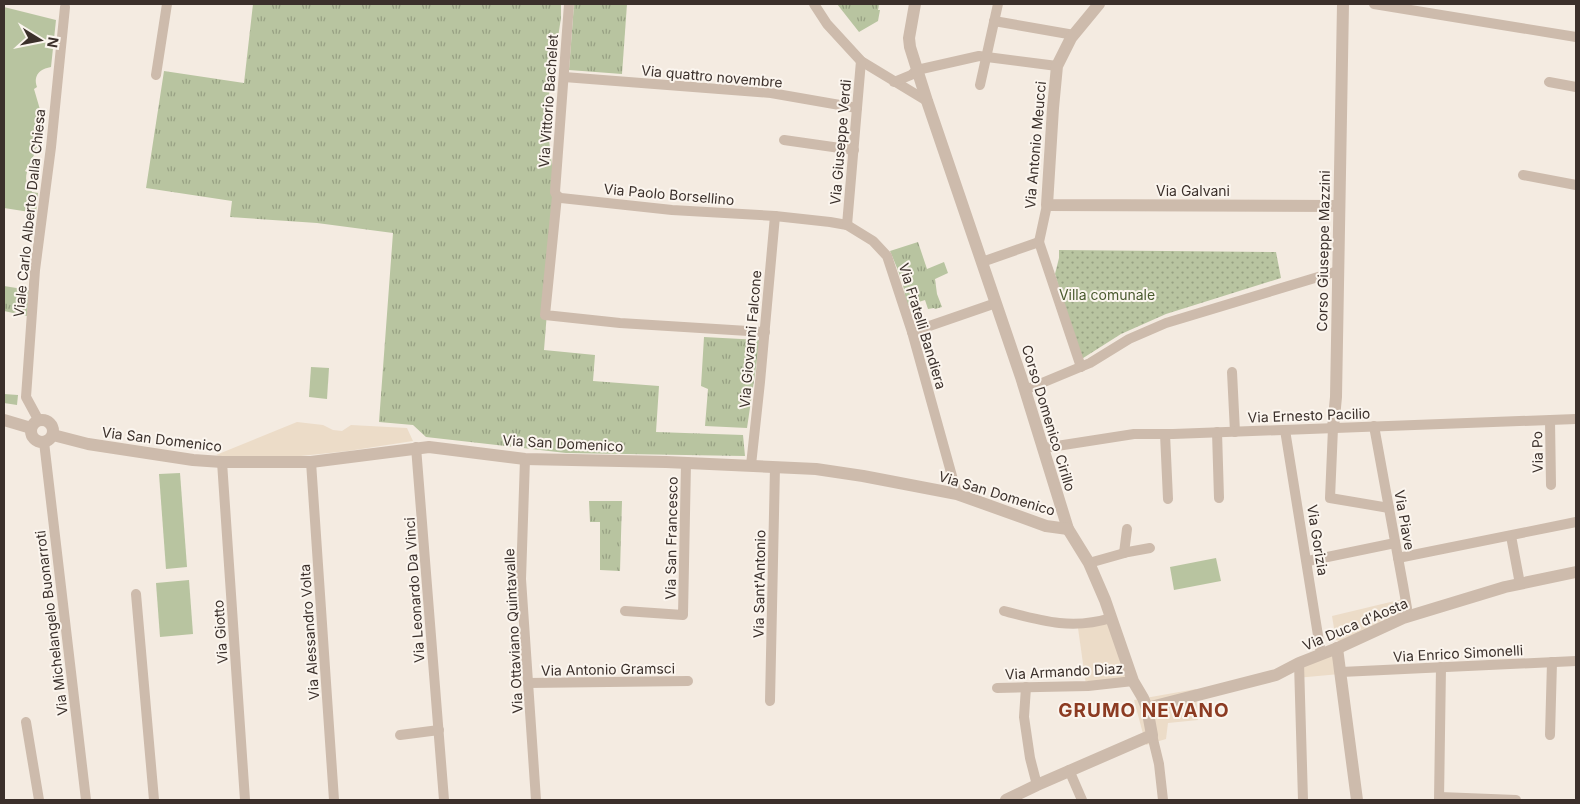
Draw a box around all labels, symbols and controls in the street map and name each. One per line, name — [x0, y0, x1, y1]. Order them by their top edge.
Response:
north arrow — [15, 15, 65, 65]
street label: Via Vittorio Bachelet — [535, 33, 561, 168]
text: N — [44, 36, 63, 49]
street label: Via quattro novembre — [641, 61, 783, 91]
street label: Via Giuseppe Verdi — [826, 79, 854, 205]
street label: Via Antonio Meucci — [1021, 80, 1049, 210]
street label: Viale Carlo Alberto Dalla Chiesa — [10, 108, 48, 318]
street label: Corso Giuseppe Mazzini — [1313, 170, 1333, 332]
street label: Via Paolo Borsellino — [603, 180, 735, 208]
street label: Via Galvani — [1156, 182, 1230, 199]
street label: Via Fratelli Bandiera — [896, 261, 950, 391]
street label: Via Giovanni Falcone — [736, 269, 764, 409]
park label: Villa comunale — [1059, 286, 1155, 303]
street label: Corso Domenico Cirillo — [1019, 343, 1079, 493]
street label: Via Ernesto Pacilio — [1247, 404, 1371, 426]
street label: Via San Domenico — [101, 423, 223, 455]
street label: Via San Domenico — [502, 431, 624, 455]
street label: Via Po — [1528, 431, 1546, 473]
street label: Via San Domenico — [937, 467, 1057, 519]
street label: Via San Francesco — [661, 476, 681, 600]
street label: Via Piave — [1391, 489, 1419, 551]
street label: Via Gorizia — [1304, 503, 1332, 577]
street label: Via Leonardo Da Vinci — [400, 517, 428, 663]
street label: Via Michelangelo Buonarroti — [31, 530, 71, 716]
street label: Via Sant'Antonio — [750, 530, 768, 638]
street label: Via Ottaviano Quintavalle — [500, 548, 526, 714]
street label: Via Alessandro Volta — [296, 563, 322, 701]
street label: Via Duca d'Aosta — [1300, 594, 1410, 654]
street label: Via Giotto — [209, 599, 231, 665]
street label: Via Enrico Simonelli — [1392, 641, 1524, 665]
street label: Via Antonio Gramsci — [541, 659, 675, 679]
street label: Via Armando Diaz — [1004, 659, 1124, 683]
district label: GRUMO NEVANO — [1058, 699, 1230, 722]

